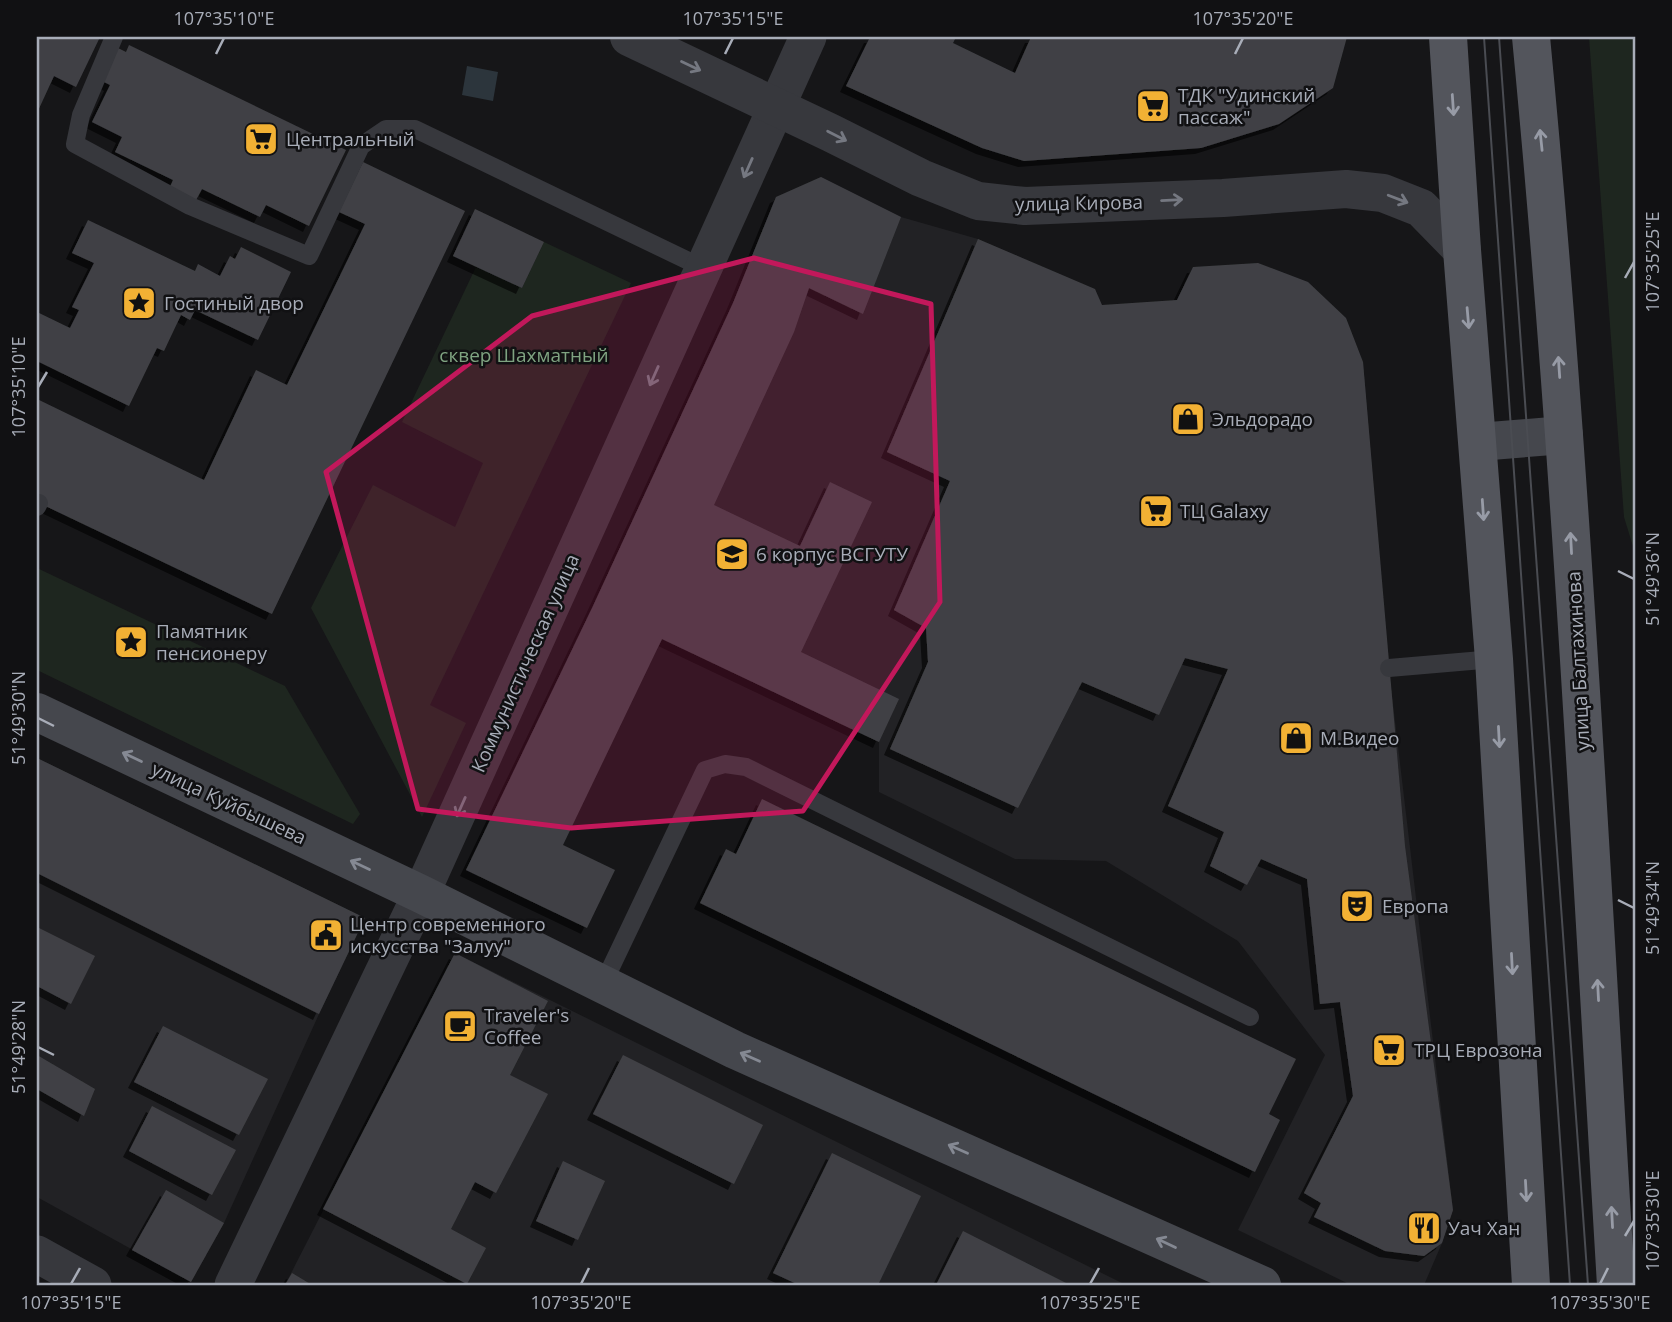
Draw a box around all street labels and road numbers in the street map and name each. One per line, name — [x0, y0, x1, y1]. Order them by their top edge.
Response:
street label: улица Кирова — [1015, 189, 1143, 217]
street label: Коммунистическая улица — [465, 550, 585, 776]
street label: улица Балтахинова — [1560, 571, 1596, 751]
street label: улица Куйбышева — [147, 756, 311, 850]

